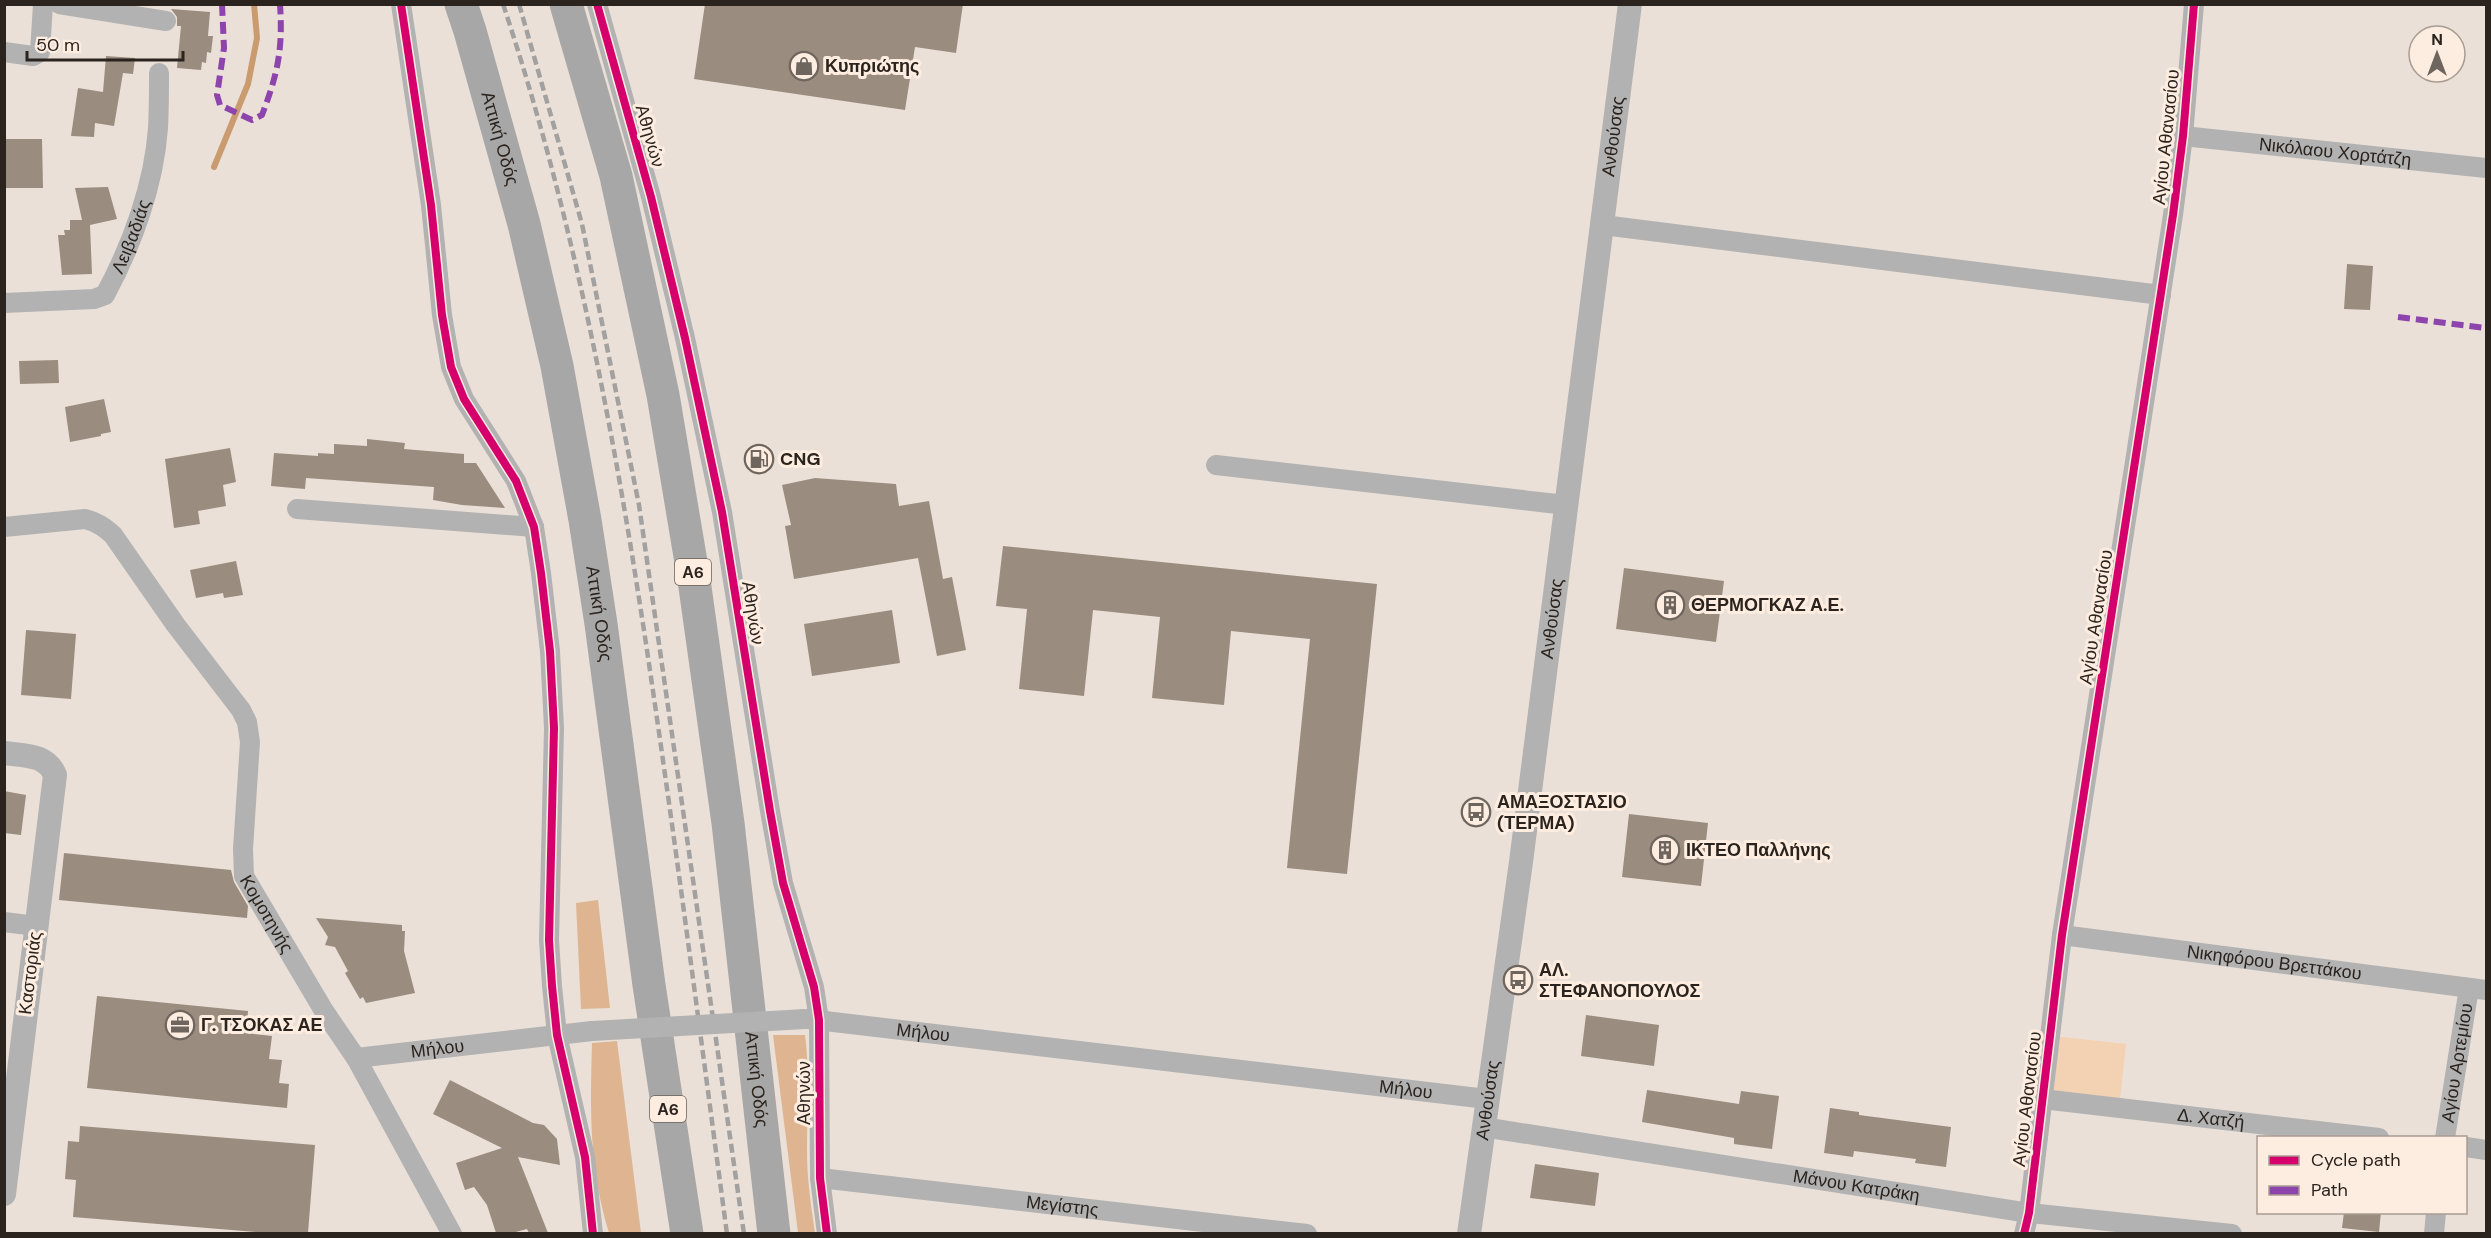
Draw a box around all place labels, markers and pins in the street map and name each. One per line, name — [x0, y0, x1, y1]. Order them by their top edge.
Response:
shop icon: Κυπριώτης — [788, 50, 820, 82]
place label: Κυπριώτης — [825, 54, 919, 78]
fuel station icon: CNG — [743, 443, 775, 475]
place label: CNG — [780, 447, 820, 471]
building icon: ΘΕΡΜΟΓΚΑΖ Α.Ε. — [1654, 589, 1686, 621]
place label: ΘΕΡΜΟΓΚΑΖ Α.Ε. — [1691, 593, 1844, 617]
place label: ΑΜΑΞΟΣΤΑΣΙΟ (ΤΕΡΜΑ) — [1497, 790, 1627, 835]
bus stop icon: ΑΜΑΞΟΣΤΑΣΙΟ (ΤΕΡΜΑ) — [1460, 796, 1492, 828]
building icon: ΙΚΤΕΟ Παλλήνης — [1649, 834, 1681, 866]
place label: ΙΚΤΕΟ Παλλήνης — [1686, 838, 1831, 862]
place label: ΑΛ. ΣΤΕΦΑΝΟΠΟΥΛΟΣ — [1539, 958, 1700, 1003]
bus stop icon: ΑΛ. ΣΤΕΦΑΝΟΠΟΥΛΟΣ — [1502, 964, 1534, 996]
office icon: Γ. ΤΣΟΚΑΣ ΑΕ — [164, 1009, 196, 1041]
place label: Γ. ΤΣΟΚΑΣ ΑΕ — [201, 1013, 322, 1037]

